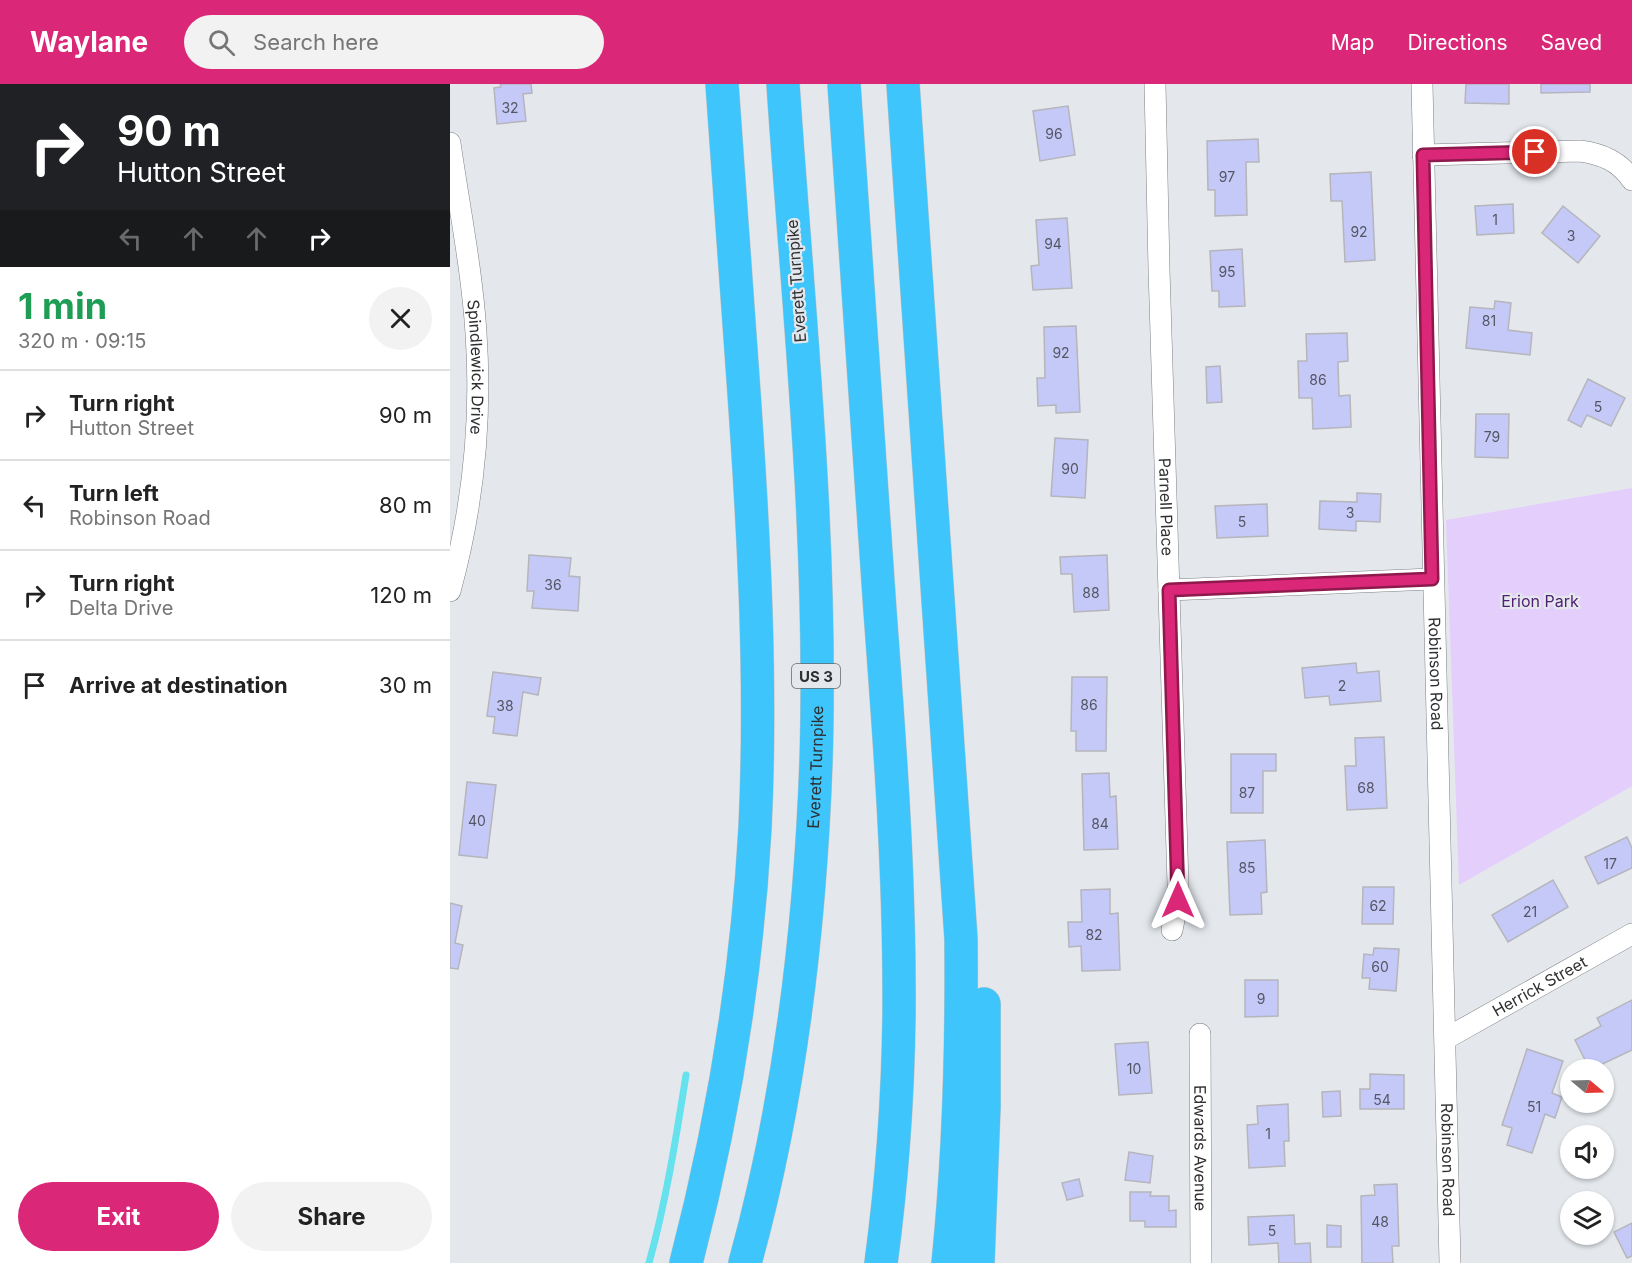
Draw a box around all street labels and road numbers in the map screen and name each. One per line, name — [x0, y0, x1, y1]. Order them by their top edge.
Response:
street label: Everett Turnpike — [782, 219, 810, 343]
street label: Spindlewick Drive — [463, 299, 488, 435]
street label: Parnell Place — [1155, 458, 1178, 556]
street label: Robinson Road — [1424, 617, 1448, 731]
road number: US 3 — [792, 664, 840, 688]
street label: Everett Turnpike — [803, 706, 827, 829]
street label: Herrick Street — [1489, 952, 1590, 1021]
street label: Edwards Avenue — [1190, 1085, 1211, 1211]
street label: Robinson Road — [1437, 1103, 1459, 1217]

